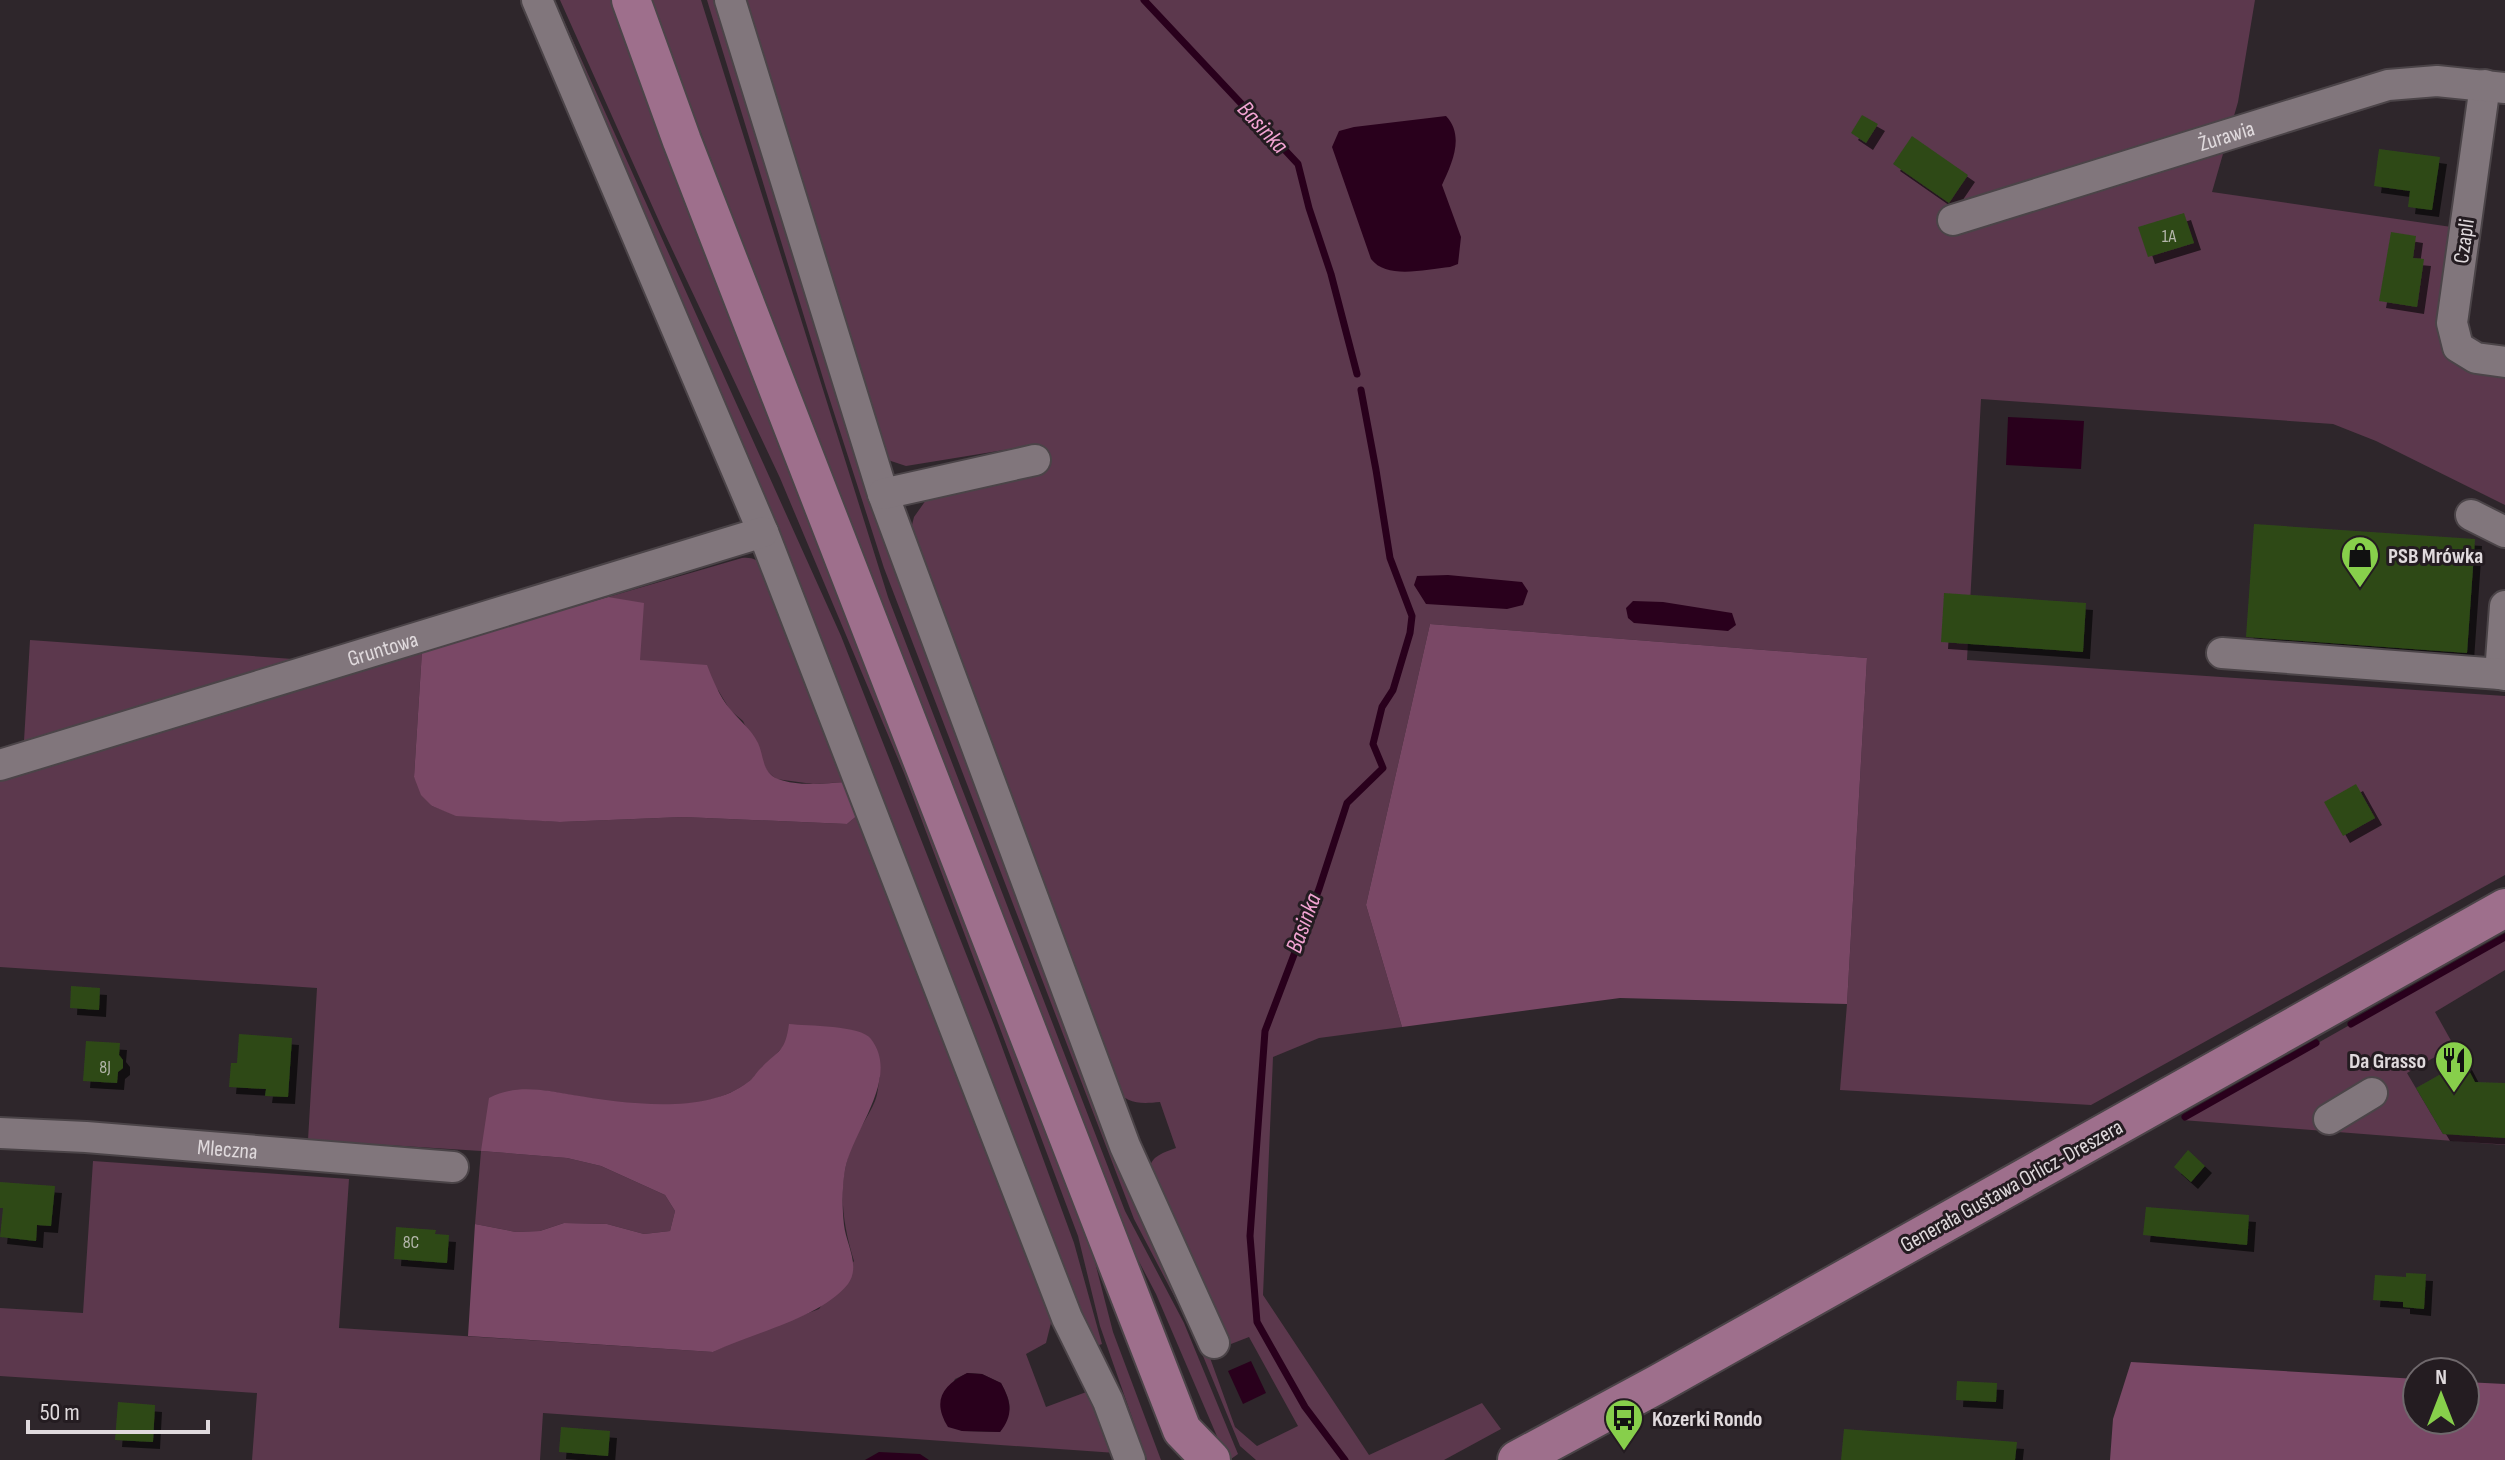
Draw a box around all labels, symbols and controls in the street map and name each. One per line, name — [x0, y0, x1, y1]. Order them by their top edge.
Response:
water label: Basinka — [1231, 95, 1294, 160]
street label: Żurawia — [2195, 115, 2258, 158]
street label: Czapli — [2448, 217, 2481, 265]
house number: 1A — [2162, 226, 2176, 247]
shop icon: PSB Mrówka — [2339, 534, 2381, 589]
place label: PSB Mrówka — [2388, 543, 2483, 570]
street label: Gruntowa — [344, 626, 422, 673]
water label: Basinka — [1279, 889, 1328, 957]
restaurant icon: Da Grasso — [2433, 1039, 2475, 1094]
place label: Da Grasso — [2349, 1048, 2426, 1075]
house number: 8J — [99, 1057, 111, 1078]
street label: Generała Gustawa Orlicz-Dreszera — [1896, 1114, 2128, 1259]
street label: Mleczna — [196, 1134, 259, 1166]
house number: 8C — [403, 1232, 419, 1253]
north arrow — [2401, 1356, 2481, 1436]
text: N — [2435, 1364, 2447, 1391]
scale bar — [28, 1384, 208, 1434]
bus stop icon: Kozerki Rondo — [1603, 1397, 1645, 1452]
text: 50 m — [40, 1398, 80, 1427]
place label: Kozerki Rondo — [1652, 1406, 1762, 1433]

